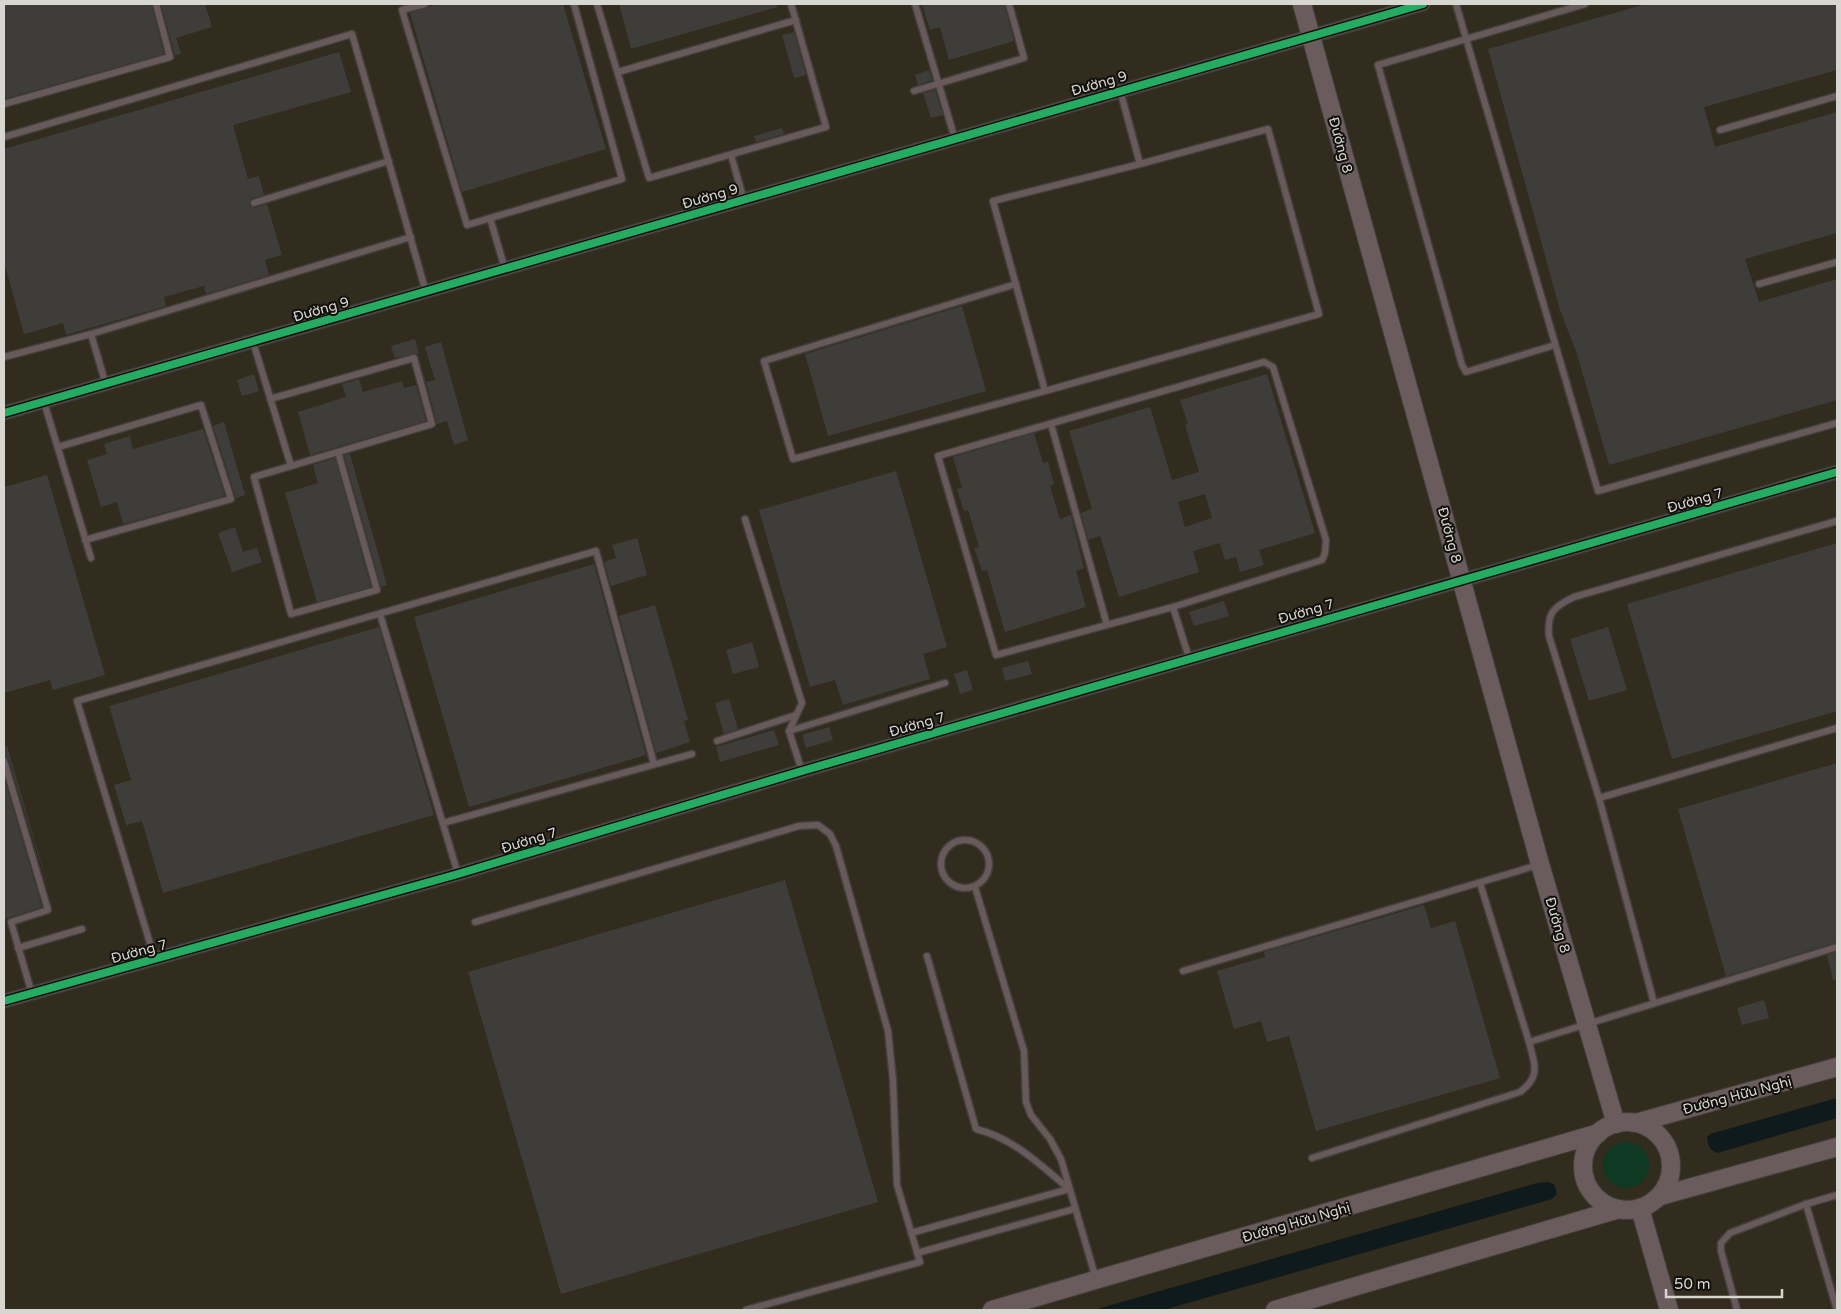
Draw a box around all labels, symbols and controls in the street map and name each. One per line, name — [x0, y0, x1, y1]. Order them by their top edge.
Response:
street label: Đường 9 — [1069, 67, 1129, 100]
street label: Đường 8 — [1325, 115, 1356, 175]
street label: Đường 9 — [680, 180, 740, 213]
street label: Đường 9 — [291, 293, 351, 326]
street label: Đường 7 — [1665, 484, 1725, 517]
street label: Đường 8 — [1434, 505, 1465, 565]
street label: Đường 7 — [1276, 595, 1336, 628]
street label: Đường 7 — [887, 708, 947, 741]
street label: Đường 7 — [499, 824, 559, 857]
street label: Đường 8 — [1541, 895, 1574, 955]
street label: Đường 7 — [109, 936, 169, 967]
street label: Đường Hữu Nghị — [1681, 1073, 1793, 1118]
street label: Đường Hữu Nghị — [1240, 1199, 1352, 1246]
scale bar — [1666, 1266, 1782, 1298]
text: 50 m — [1674, 1275, 1711, 1293]

